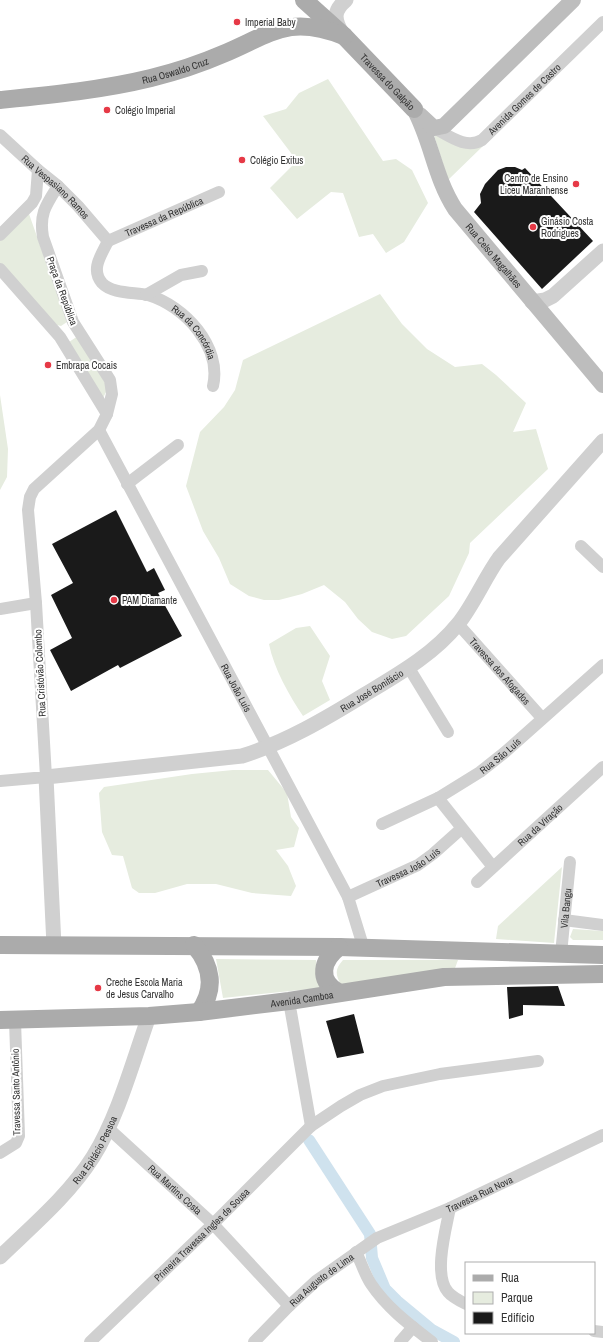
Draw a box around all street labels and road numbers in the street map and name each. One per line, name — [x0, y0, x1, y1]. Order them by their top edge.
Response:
street label: Travessa do Galpão — [358, 51, 418, 113]
street label: Rua Oswaldo Cruz — [141, 54, 210, 86]
street label: Avenida Gomes de Castro — [484, 60, 564, 138]
street label: Rua Vespasiano Ramos — [19, 152, 93, 221]
street label: Travessa da República — [123, 193, 205, 239]
street label: Rua Celso Magalhães — [463, 220, 525, 291]
street label: Praça da República — [44, 255, 81, 327]
street label: Rua da Concórdia — [169, 302, 219, 361]
street label: Rua Cristóvão Colombo — [31, 629, 49, 717]
street label: Travessa dos Afogados — [467, 635, 533, 707]
street label: Rua João Luís — [218, 661, 255, 714]
street label: Rua José Bonifácio — [338, 666, 406, 715]
street label: Rua São Luís — [477, 735, 523, 776]
street label: Rua da Viração — [514, 800, 565, 849]
street label: Travessa João Luís — [374, 844, 443, 890]
street label: Vila Bangu — [557, 888, 574, 929]
street label: Avenida Camboa — [269, 988, 335, 1010]
street label: Travessa Santo Antônio — [9, 1048, 23, 1136]
street label: Rua Epitácio Pessoa — [69, 1113, 120, 1186]
street label: Rua Martins Costa — [146, 1162, 205, 1218]
street label: Travessa Rua Nova — [444, 1172, 515, 1215]
street label: Primeira Travessa Ingles de Sousa — [151, 1185, 252, 1284]
street label: Rua Augusto de Lima — [286, 1250, 356, 1309]

